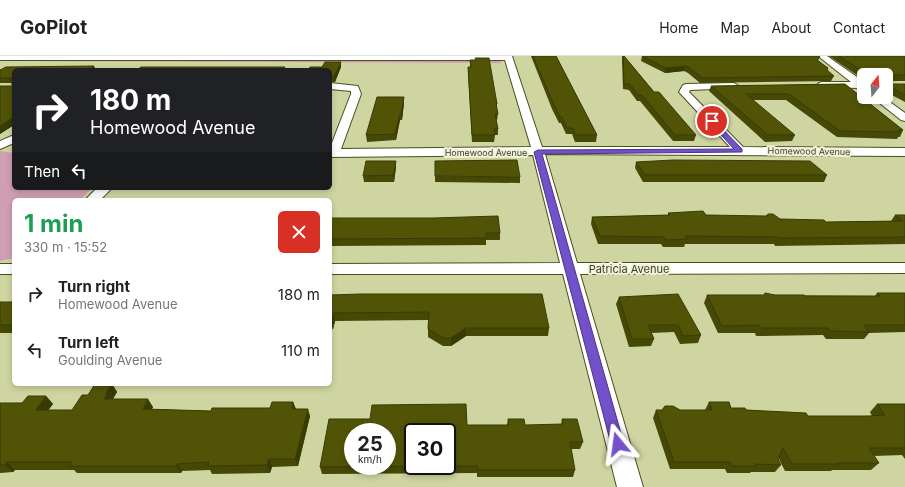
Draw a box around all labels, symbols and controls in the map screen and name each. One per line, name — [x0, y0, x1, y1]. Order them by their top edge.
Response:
text: GoPilot — [20, 16, 87, 39]
text: Home — [659, 19, 698, 36]
text: Map — [720, 19, 750, 36]
text: About — [772, 19, 811, 36]
text: Contact — [833, 19, 885, 36]
north arrow — [857, 68, 893, 104]
map controls — [857, 68, 893, 104]
text: 180 m — [90, 83, 171, 117]
icon: right — [24, 84, 76, 136]
pin — [695, 104, 729, 138]
icon: arrive — [701, 110, 723, 132]
text: Homewood Avenue — [90, 117, 255, 138]
street label: Homewood Avenue — [768, 145, 850, 157]
street label: Homewood Avenue — [445, 147, 527, 158]
icon: left — [68, 160, 90, 182]
text: Then — [24, 162, 60, 181]
text: 1 min — [24, 209, 83, 238]
button: close — [278, 211, 320, 253]
text: 330 m · 15:52 — [24, 239, 107, 255]
street label: Patricia Avenue — [589, 262, 669, 276]
text: Turn right — [58, 277, 130, 296]
icon: right — [24, 283, 46, 305]
text: 180 m — [278, 285, 320, 304]
text: Homewood Avenue — [58, 296, 177, 312]
text: Turn left — [58, 333, 119, 352]
icon: left — [24, 339, 46, 361]
text: 110 m — [281, 341, 320, 360]
text: Goulding Avenue — [58, 352, 162, 368]
speed limit sign: 30 — [404, 423, 456, 475]
position arrow — [597, 423, 639, 465]
text: 25 — [357, 432, 383, 456]
text: km/h — [358, 453, 382, 465]

